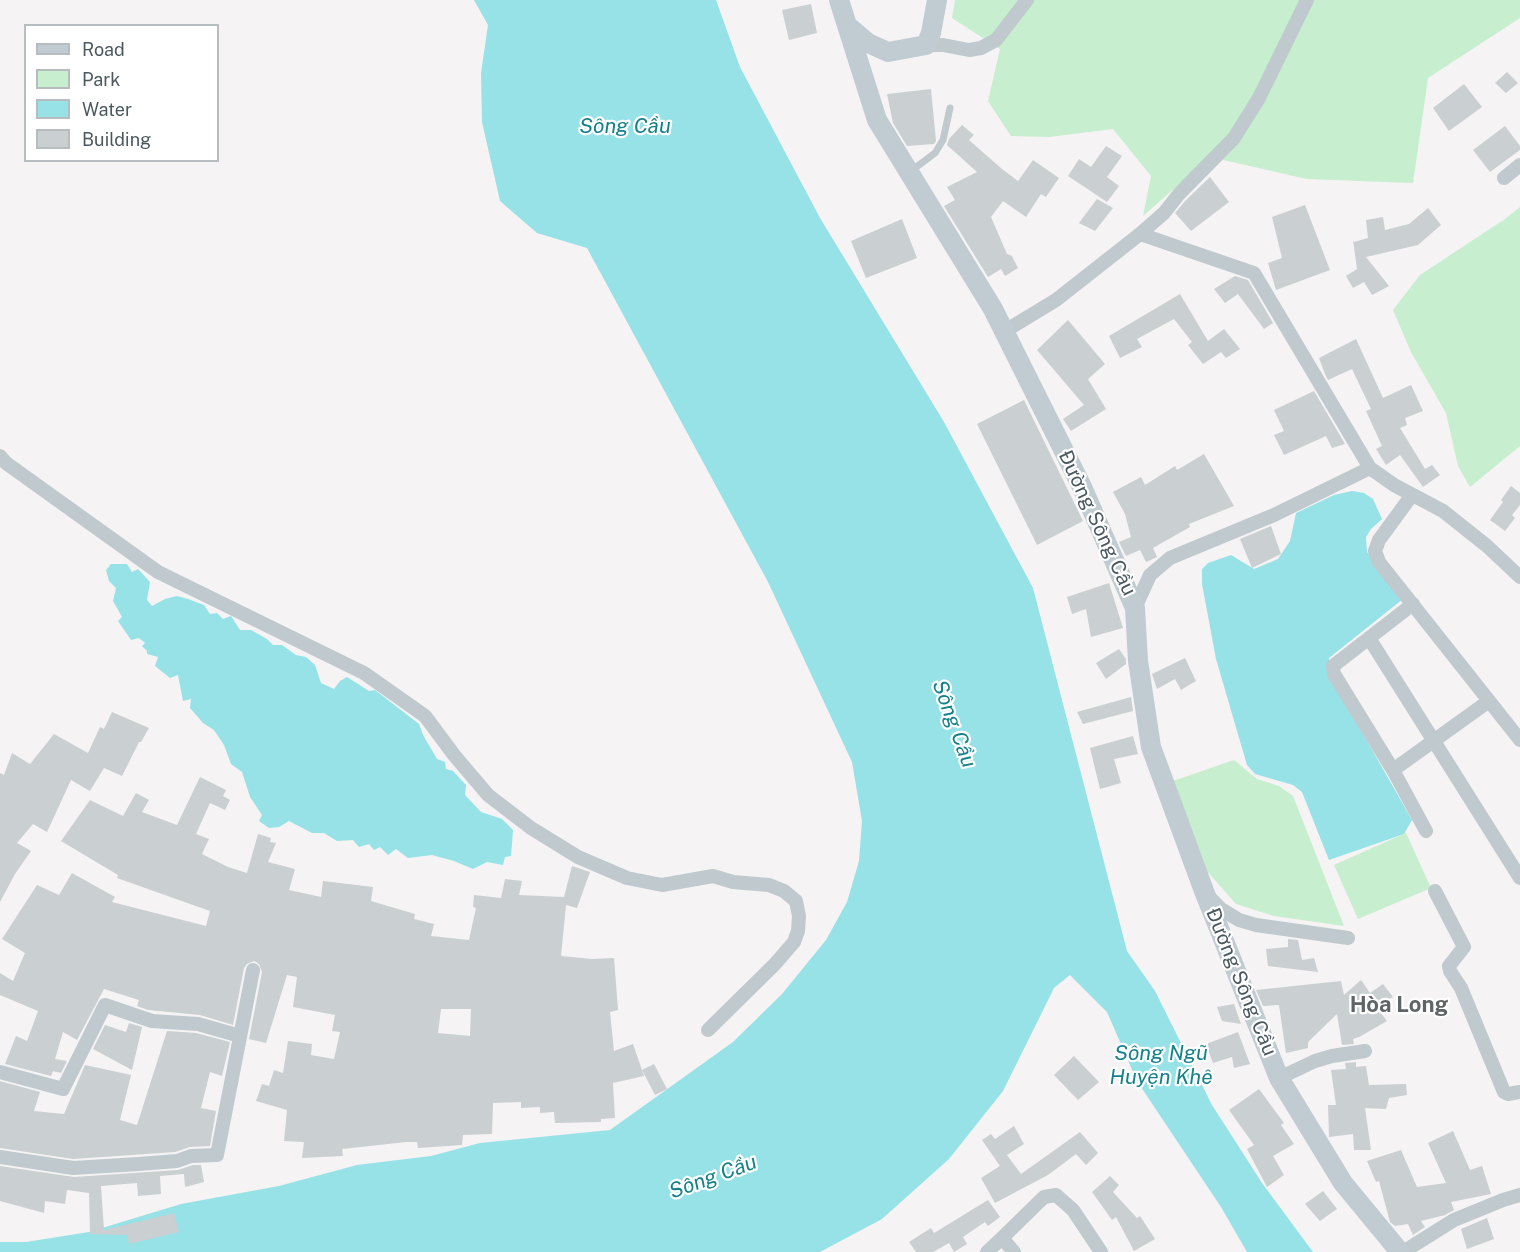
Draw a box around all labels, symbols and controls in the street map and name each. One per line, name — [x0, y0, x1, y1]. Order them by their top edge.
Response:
legend — [24, 24, 219, 162]
text: Road — [82, 39, 125, 60]
text: Park — [82, 69, 120, 90]
text: Water — [82, 99, 132, 120]
water label: Sông Cầu — [579, 114, 671, 140]
text: Building — [82, 129, 151, 150]
street label: Đường Sông Cầu — [1053, 447, 1141, 599]
water label: Sông Cầu — [927, 677, 981, 771]
street label: Đường Sông Cầu — [1200, 904, 1282, 1060]
district label: Hòa Long — [1350, 992, 1448, 1018]
water label: Sông Ngũ Huyện Khê — [1109, 1041, 1213, 1091]
water label: Sông Cầu — [666, 1150, 760, 1204]

